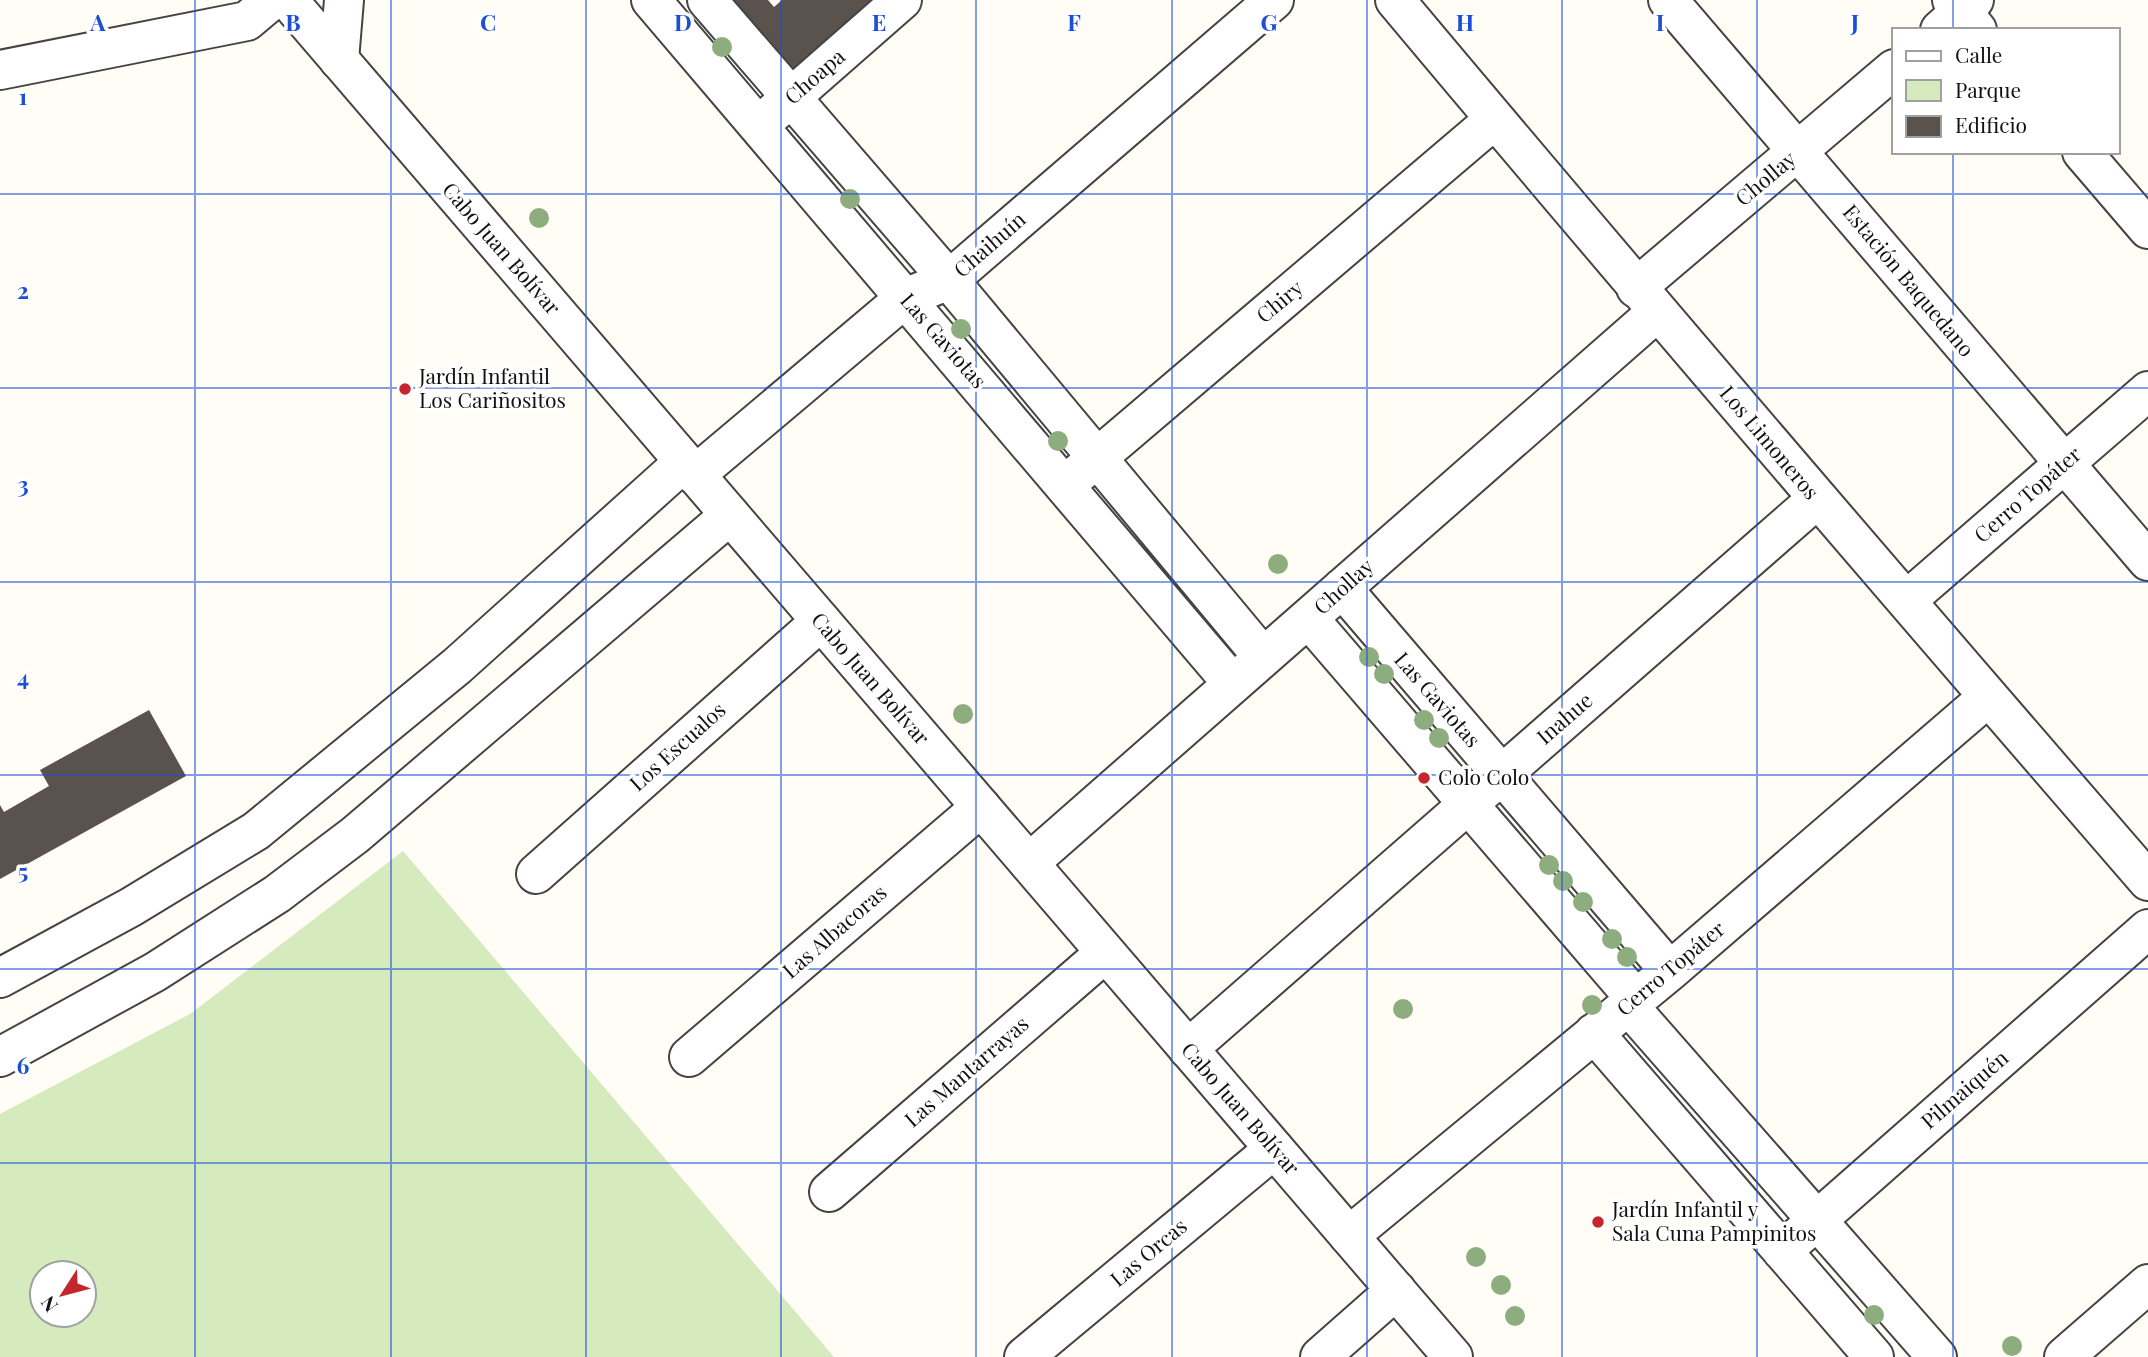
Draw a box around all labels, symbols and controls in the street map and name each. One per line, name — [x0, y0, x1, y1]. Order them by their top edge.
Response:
text: A — [89, 6, 106, 37]
text: B — [285, 6, 301, 37]
text: C — [480, 6, 496, 37]
text: D — [674, 6, 692, 37]
text: E — [872, 6, 886, 37]
text: F — [1067, 6, 1081, 37]
text: G — [1261, 6, 1278, 37]
text: H — [1456, 6, 1474, 37]
text: I — [1656, 6, 1664, 37]
text: J — [1850, 6, 1859, 37]
legend — [1892, 28, 2120, 154]
text: Calle — [1955, 40, 2002, 68]
street label: Choapa — [778, 41, 850, 109]
text: Parque — [1955, 75, 2021, 103]
text: 1 — [19, 80, 28, 111]
text: Edificio — [1955, 110, 2027, 138]
street label: Chollay — [1729, 144, 1801, 211]
street label: Cabo Juan Bolívar — [437, 176, 568, 320]
street label: Estación Baquedano — [1838, 198, 1982, 362]
street label: Chaihuín — [947, 204, 1031, 282]
street label: Chiry — [1249, 272, 1308, 328]
text: 2 — [17, 274, 29, 305]
street label: Las Gaviotas — [895, 286, 994, 393]
place label: Jardín Infantil Los Cariñositos — [418, 361, 566, 413]
street label: Los Limoneros — [1715, 379, 1826, 504]
marker: Jardín Infantil Los Cariñositos — [397, 381, 413, 397]
street label: Cerro Topáter — [1967, 439, 2087, 548]
text: 3 — [17, 468, 29, 499]
street label: Chollay — [1307, 551, 1379, 620]
street label: Cabo Juan Bolívar — [806, 606, 937, 750]
street label: Las Gaviotas — [1389, 645, 1488, 752]
text: 4 — [17, 661, 29, 692]
street label: Inahue — [1530, 686, 1598, 749]
street label: Los Escualos — [623, 695, 731, 796]
place label: Colo Colo — [1438, 762, 1529, 790]
marker: Colo Colo — [1416, 770, 1432, 786]
text: 5 — [18, 855, 28, 886]
street label: Las Albacoras — [776, 878, 892, 983]
street label: Cerro Topáter — [1610, 913, 1730, 1021]
street label: Las Mantarrayas — [898, 1009, 1034, 1132]
street label: Cabo Juan Bolívar — [1176, 1036, 1307, 1180]
street label: Pilmaiquén — [1914, 1043, 2014, 1134]
text: 6 — [17, 1049, 30, 1080]
place label: Jardín Infantil y Sala Cuna Pampinitos — [1611, 1194, 1816, 1246]
street label: Las Orcas — [1103, 1211, 1192, 1292]
marker: Jardín Infantil y Sala Cuna Pampinitos — [1590, 1214, 1606, 1230]
north arrow — [28, 1259, 98, 1329]
text: N — [34, 1291, 63, 1318]

